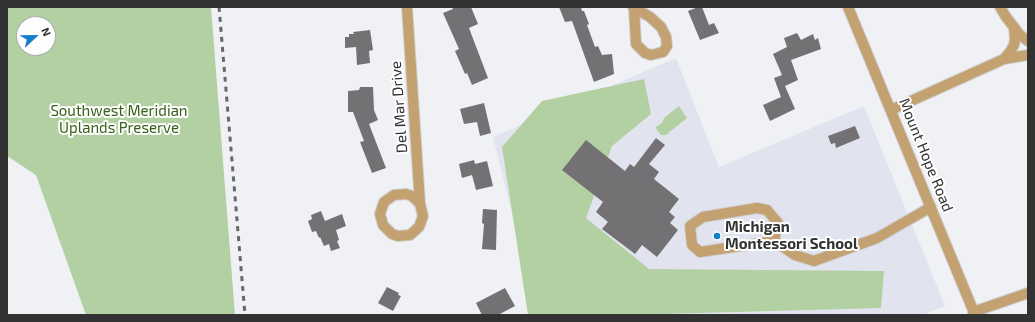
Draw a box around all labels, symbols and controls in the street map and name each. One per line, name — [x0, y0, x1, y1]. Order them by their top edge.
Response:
north arrow — [16, 16, 56, 56]
text: N — [39, 26, 54, 38]
street label: Del Mar Drive — [387, 60, 411, 154]
street label: Mount Hope Road — [895, 95, 957, 215]
park label: Southwest Meridian Uplands Preserve — [50, 102, 188, 137]
place label: Michigan Montessori School — [725, 218, 858, 253]
marker: Michigan Montessori School — [712, 231, 722, 241]

